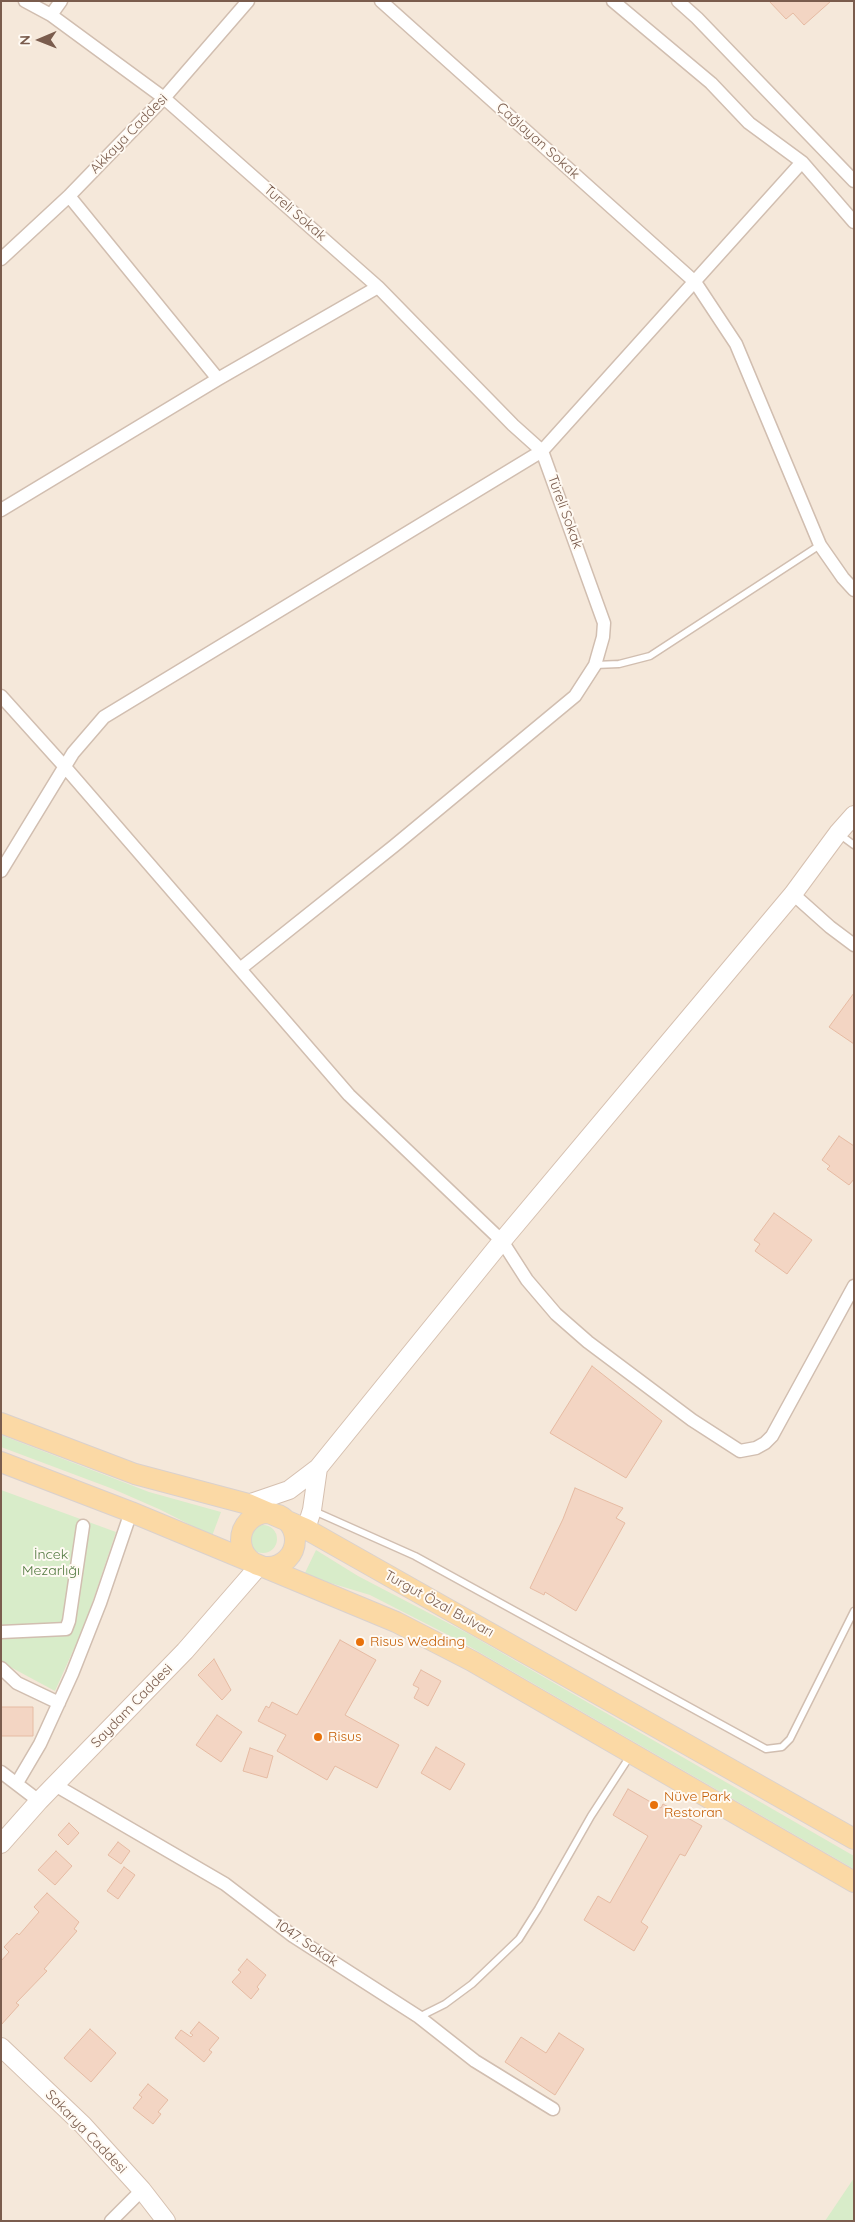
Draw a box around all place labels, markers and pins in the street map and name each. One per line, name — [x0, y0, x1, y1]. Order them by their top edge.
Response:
place label: Risus Wedding — [370, 1634, 465, 1650]
marker: Risus Wedding — [354, 1636, 366, 1648]
place label: Risus — [328, 1729, 361, 1745]
marker: Risus — [312, 1731, 324, 1743]
place label: Nüve Park Restoran — [664, 1789, 731, 1821]
marker: Nüve Park Restoran — [648, 1799, 660, 1811]

